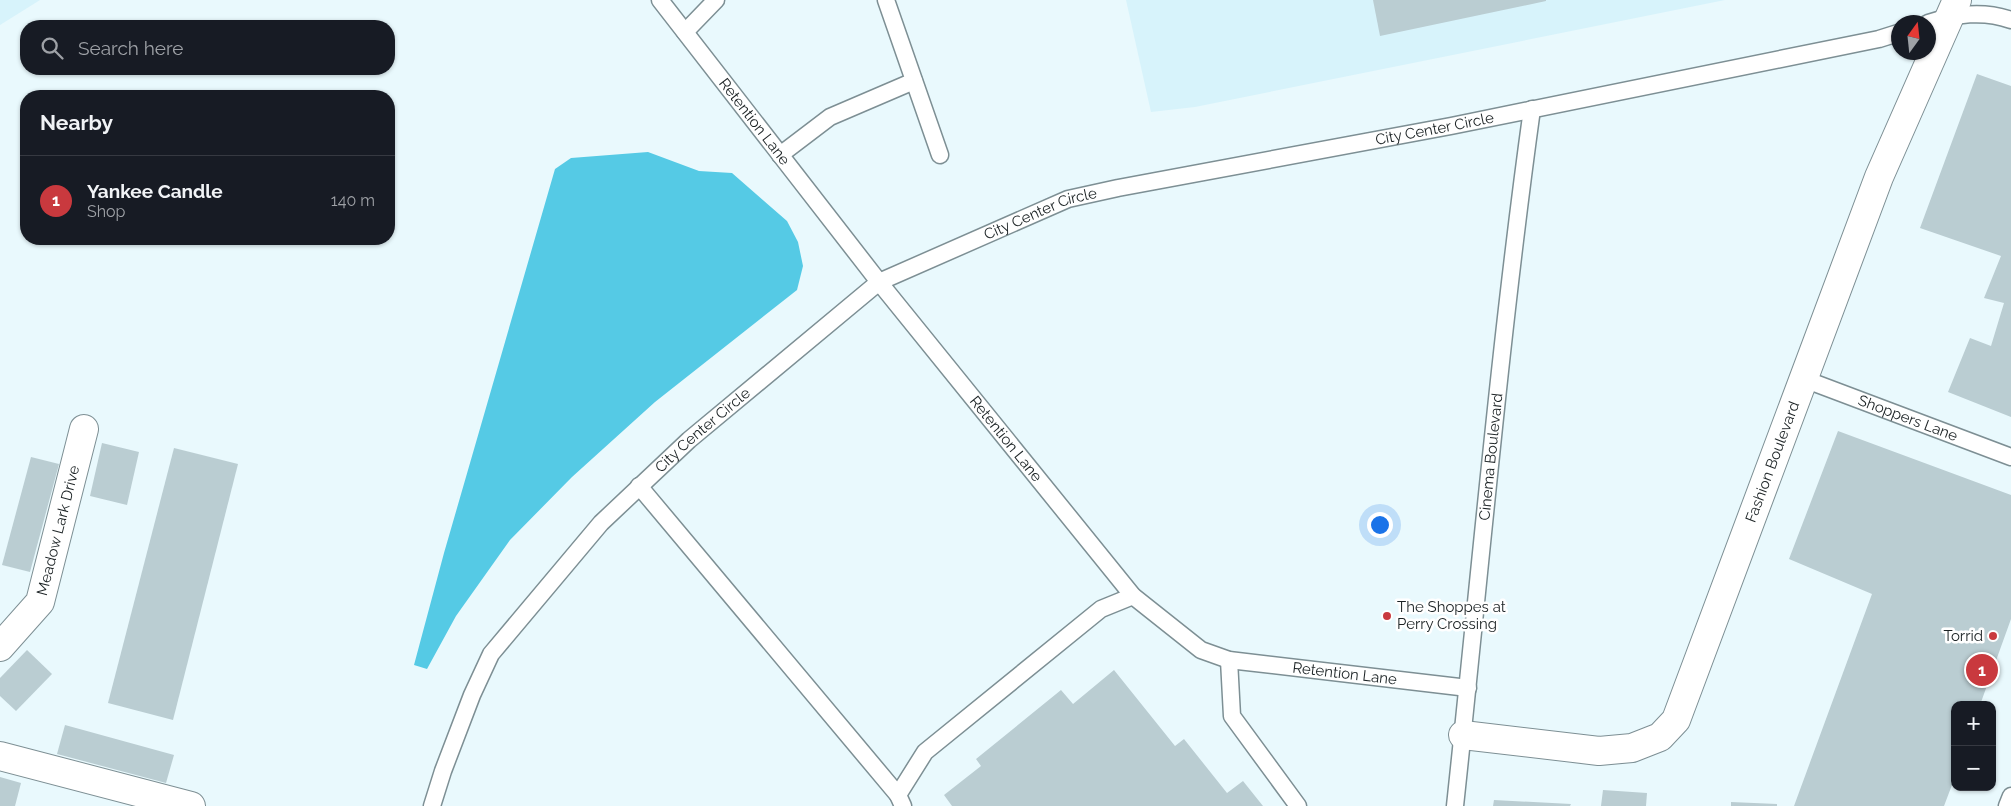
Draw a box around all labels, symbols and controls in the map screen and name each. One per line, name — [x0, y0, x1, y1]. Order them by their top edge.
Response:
north arrow — [1891, 15, 1936, 60]
search box — [20, 20, 395, 75]
icon: search — [38, 34, 66, 62]
text: Search here — [78, 37, 184, 59]
street label: Retention Lane — [715, 75, 794, 169]
street label: City Center Circle — [1374, 108, 1496, 149]
text: Nearby — [40, 110, 113, 135]
text: Yankee Candle — [87, 180, 223, 202]
street label: City Center Circle — [981, 184, 1099, 244]
text: 1 — [52, 191, 60, 210]
text: 140 m — [331, 191, 375, 210]
text: Shop — [87, 202, 125, 221]
street label: City Center Circle — [651, 384, 754, 476]
street label: Shoppers Lane — [1856, 391, 1960, 445]
street label: Cinema Boulevard — [1475, 392, 1507, 521]
street label: Retention Lane — [966, 393, 1046, 486]
street label: Fashion Boulevard — [1742, 399, 1803, 525]
street label: Meadow Lark Drive — [33, 463, 83, 597]
your location — [1367, 512, 1393, 538]
place label: The Shoppes at Perry Crossing — [1397, 598, 1506, 633]
marker: The Shoppes at Perry Crossing — [1381, 610, 1393, 622]
place label: Torrid — [1943, 627, 1983, 645]
marker: Torrid — [1987, 630, 1999, 642]
pin: 1 — [1966, 651, 1998, 689]
street label: Retention Lane — [1292, 659, 1398, 689]
map controls — [1951, 701, 1996, 791]
button: + — [1951, 701, 1996, 746]
button: − — [1951, 746, 1996, 791]

